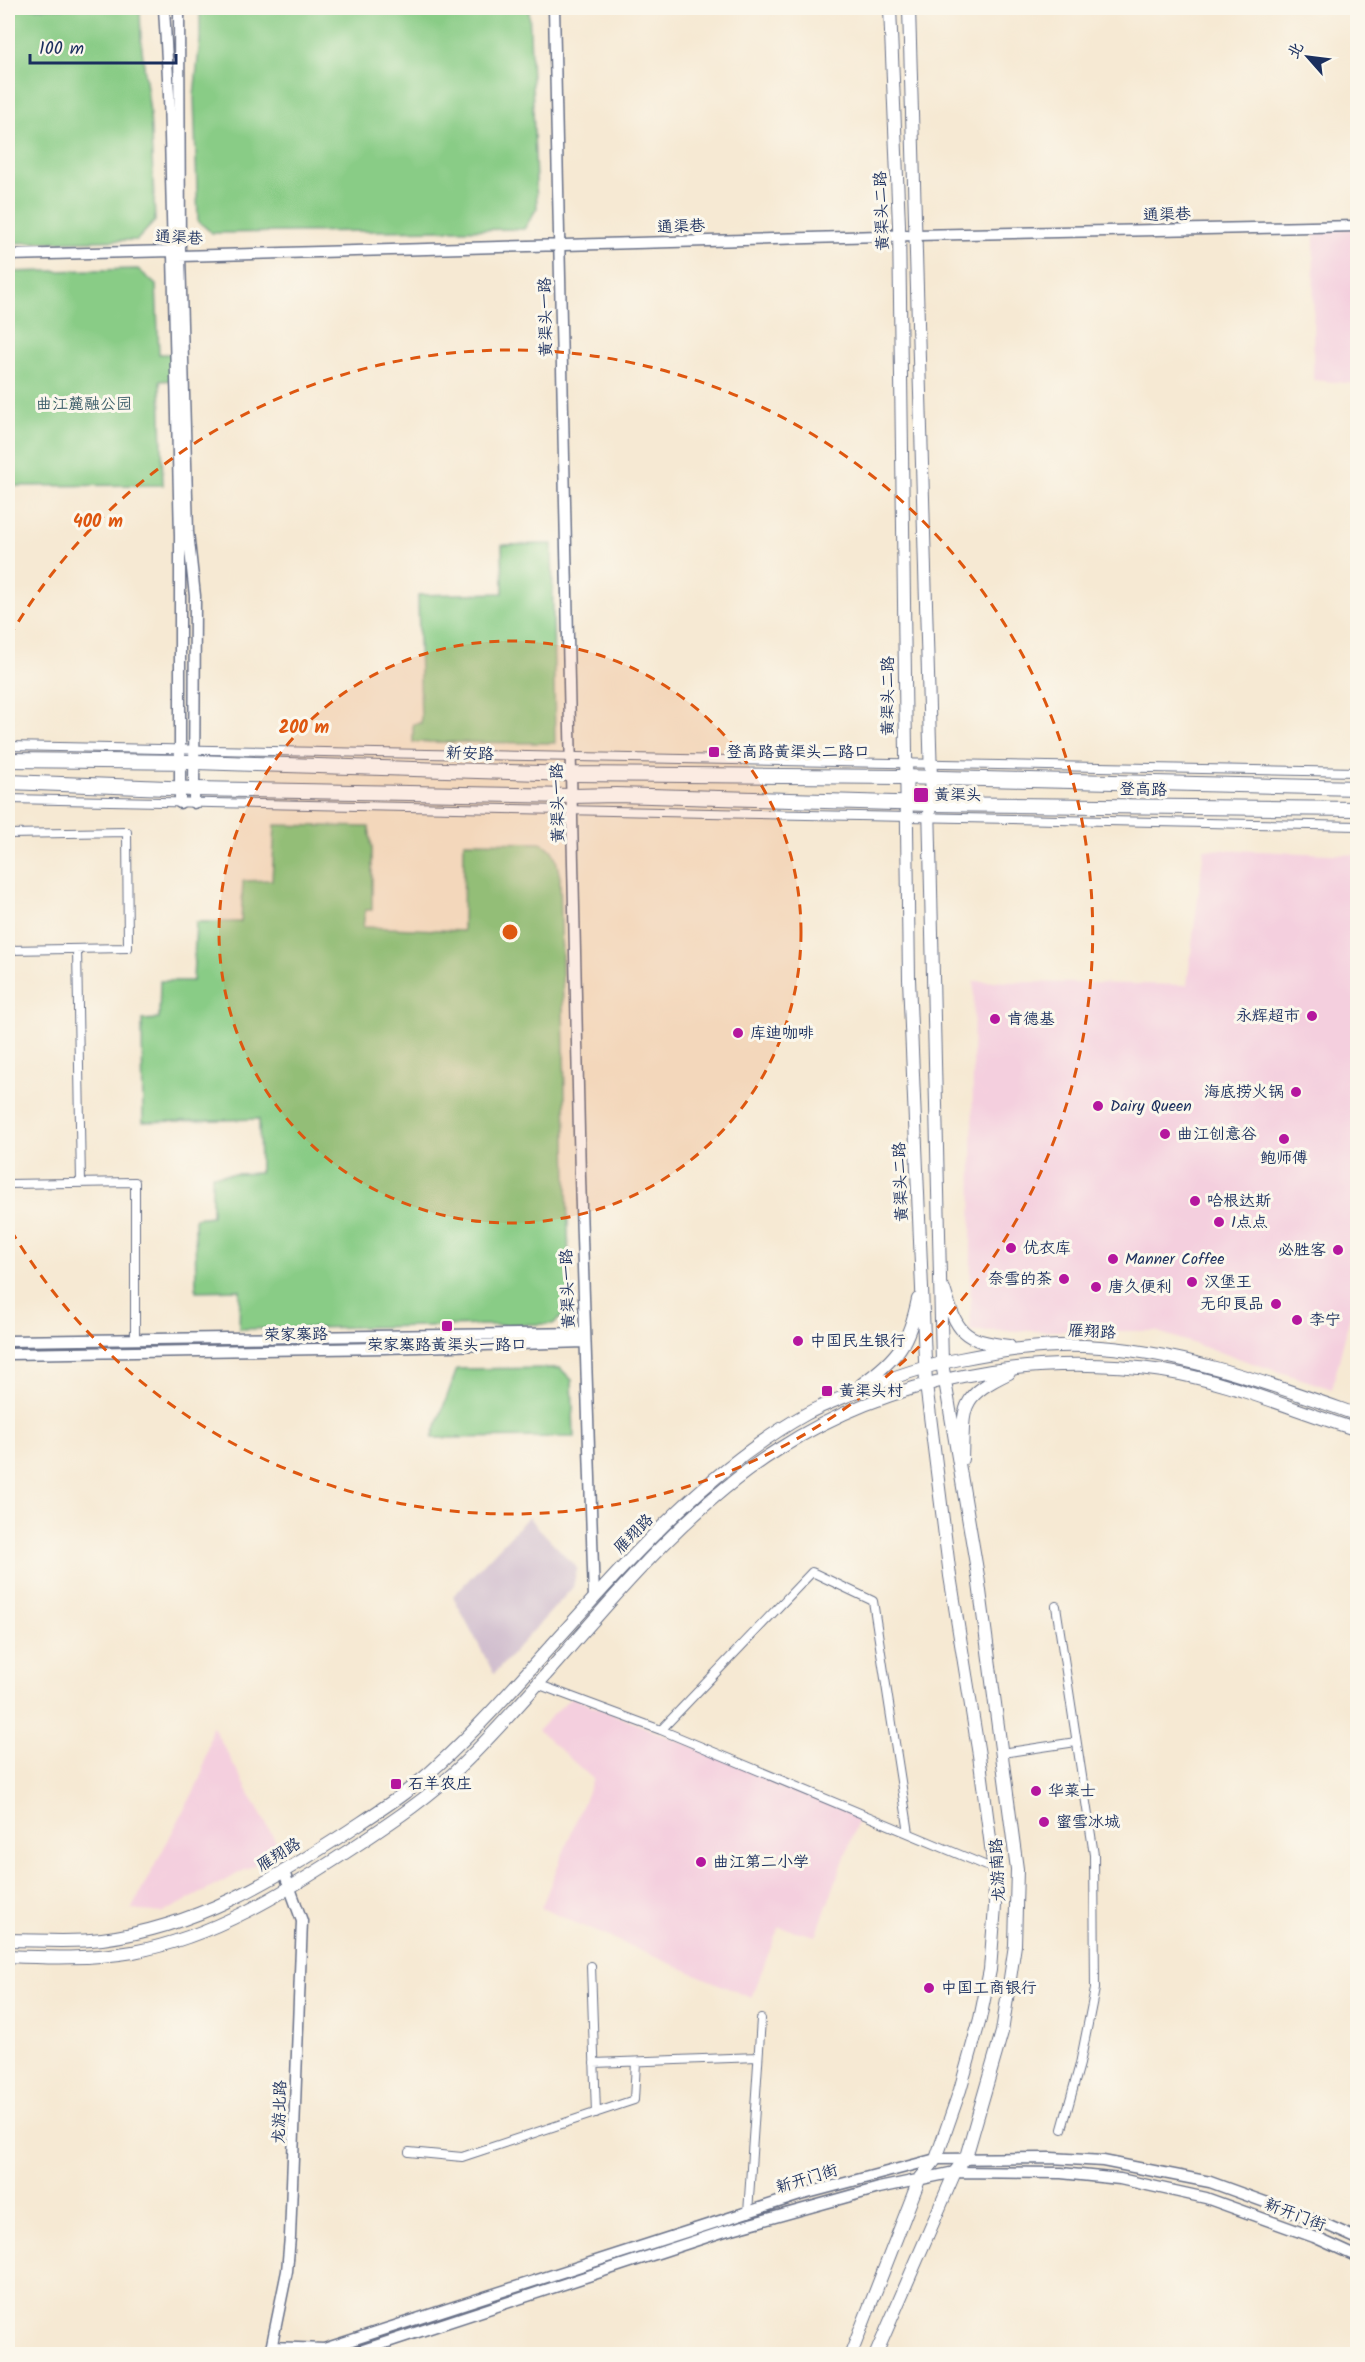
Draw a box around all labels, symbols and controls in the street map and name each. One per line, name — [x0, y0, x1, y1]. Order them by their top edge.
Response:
scale bar — [30, 27, 176, 65]
north arrow — [1278, 27, 1338, 87]
text: 100 m — [39, 35, 84, 64]
text: 北 — [1281, 38, 1311, 64]
street label: 黄渠头二路 — [868, 171, 896, 251]
street label: 通渠巷 — [1143, 202, 1191, 228]
street label: 通渠巷 — [657, 214, 705, 240]
street label: 通渠巷 — [154, 224, 204, 252]
street label: 黄渠头一路 — [533, 277, 559, 357]
park label: 曲江麓融公园 — [36, 392, 132, 417]
text: 400 m — [73, 508, 123, 537]
street label: 黄渠头二路 — [876, 656, 901, 736]
text: 200 m — [279, 714, 330, 743]
place label: 登高路黄渠头二路口 — [726, 740, 870, 765]
street label: 新安路 — [446, 741, 494, 767]
marker: 登高路黄渠头二路口 — [707, 745, 721, 759]
street label: 黄渠头一路 — [545, 763, 571, 843]
street label: 登高路 — [1119, 777, 1167, 803]
place label: 黄渠头 — [934, 783, 982, 808]
marker: 黄渠头 — [912, 786, 930, 804]
centre of rings — [500, 922, 520, 942]
place label: 永辉超市 — [1236, 1004, 1300, 1029]
place label: 肯德基 — [1007, 1007, 1055, 1032]
marker: 永辉超市 — [1305, 1009, 1319, 1023]
marker: 肯德基 — [988, 1012, 1002, 1026]
place label: 库迪咖啡 — [750, 1021, 814, 1046]
marker: 库迪咖啡 — [731, 1026, 745, 1040]
place label: 海底捞火锅 — [1204, 1080, 1284, 1105]
marker: 海底捞火锅 — [1289, 1085, 1303, 1099]
place label: Dairy Queen — [1110, 1094, 1192, 1119]
marker: Dairy Queen — [1091, 1099, 1105, 1113]
place label: 曲江创意谷 — [1177, 1122, 1257, 1147]
marker: 曲江创意谷 — [1158, 1127, 1172, 1141]
marker: 鲍师傅 — [1277, 1132, 1291, 1146]
street label: 黄渠头二路 — [887, 1142, 915, 1222]
place label: 鲍师傅 — [1260, 1146, 1308, 1171]
place label: 哈根达斯 — [1207, 1189, 1271, 1214]
marker: 哈根达斯 — [1188, 1194, 1202, 1208]
place label: 1点点 — [1231, 1210, 1268, 1235]
marker: 1点点 — [1212, 1215, 1226, 1229]
place label: 优衣库 — [1023, 1236, 1071, 1261]
place label: 必胜客 — [1278, 1238, 1326, 1263]
marker: 优衣库 — [1004, 1241, 1018, 1255]
marker: 必胜客 — [1331, 1243, 1345, 1257]
place label: Manner Coffee — [1125, 1247, 1224, 1272]
street label: 黄渠头一路 — [554, 1249, 582, 1329]
marker: Manner Coffee — [1106, 1252, 1120, 1266]
place label: 奈雪的茶 — [988, 1267, 1052, 1292]
place label: 汉堡王 — [1204, 1270, 1252, 1295]
marker: 奈雪的茶 — [1057, 1272, 1071, 1286]
place label: 唐久便利 — [1108, 1275, 1172, 1300]
marker: 汉堡王 — [1185, 1275, 1199, 1289]
marker: 唐久便利 — [1089, 1280, 1103, 1294]
place label: 无印良品 — [1200, 1292, 1264, 1317]
marker: 无印良品 — [1269, 1297, 1283, 1311]
place label: 李宁 — [1309, 1308, 1341, 1333]
marker: 李宁 — [1290, 1313, 1304, 1327]
street label: 雁翔路 — [1067, 1318, 1117, 1346]
marker: 荣家寨路黄渠头一路口 — [440, 1319, 454, 1333]
street label: 荣家寨路 — [264, 1322, 328, 1348]
place label: 中国民生银行 — [810, 1329, 906, 1354]
place label: 荣家寨路黄渠头一路口 — [367, 1333, 527, 1358]
marker: 中国民生银行 — [791, 1334, 805, 1348]
place label: 黄渠头村 — [839, 1379, 903, 1404]
marker: 黄渠头村 — [820, 1384, 834, 1398]
street label: 雁翔路 — [608, 1508, 660, 1560]
place label: 石羊农庄 — [408, 1772, 472, 1797]
marker: 石羊农庄 — [389, 1777, 403, 1791]
place label: 华莱士 — [1048, 1779, 1096, 1804]
marker: 华莱士 — [1029, 1784, 1043, 1798]
place label: 蜜雪冰城 — [1056, 1810, 1120, 1835]
marker: 蜜雪冰城 — [1037, 1815, 1051, 1829]
street label: 雁翔路 — [252, 1832, 306, 1878]
street label: 龙游南路 — [984, 1837, 1012, 1903]
place label: 曲江第二小学 — [713, 1850, 809, 1875]
marker: 曲江第二小学 — [694, 1855, 708, 1869]
place label: 中国工商银行 — [941, 1976, 1037, 2001]
marker: 中国工商银行 — [922, 1981, 936, 1995]
street label: 龙游北路 — [266, 2080, 294, 2144]
street label: 新开门街 — [773, 2158, 841, 2200]
street label: 新开门街 — [1261, 2192, 1329, 2238]

